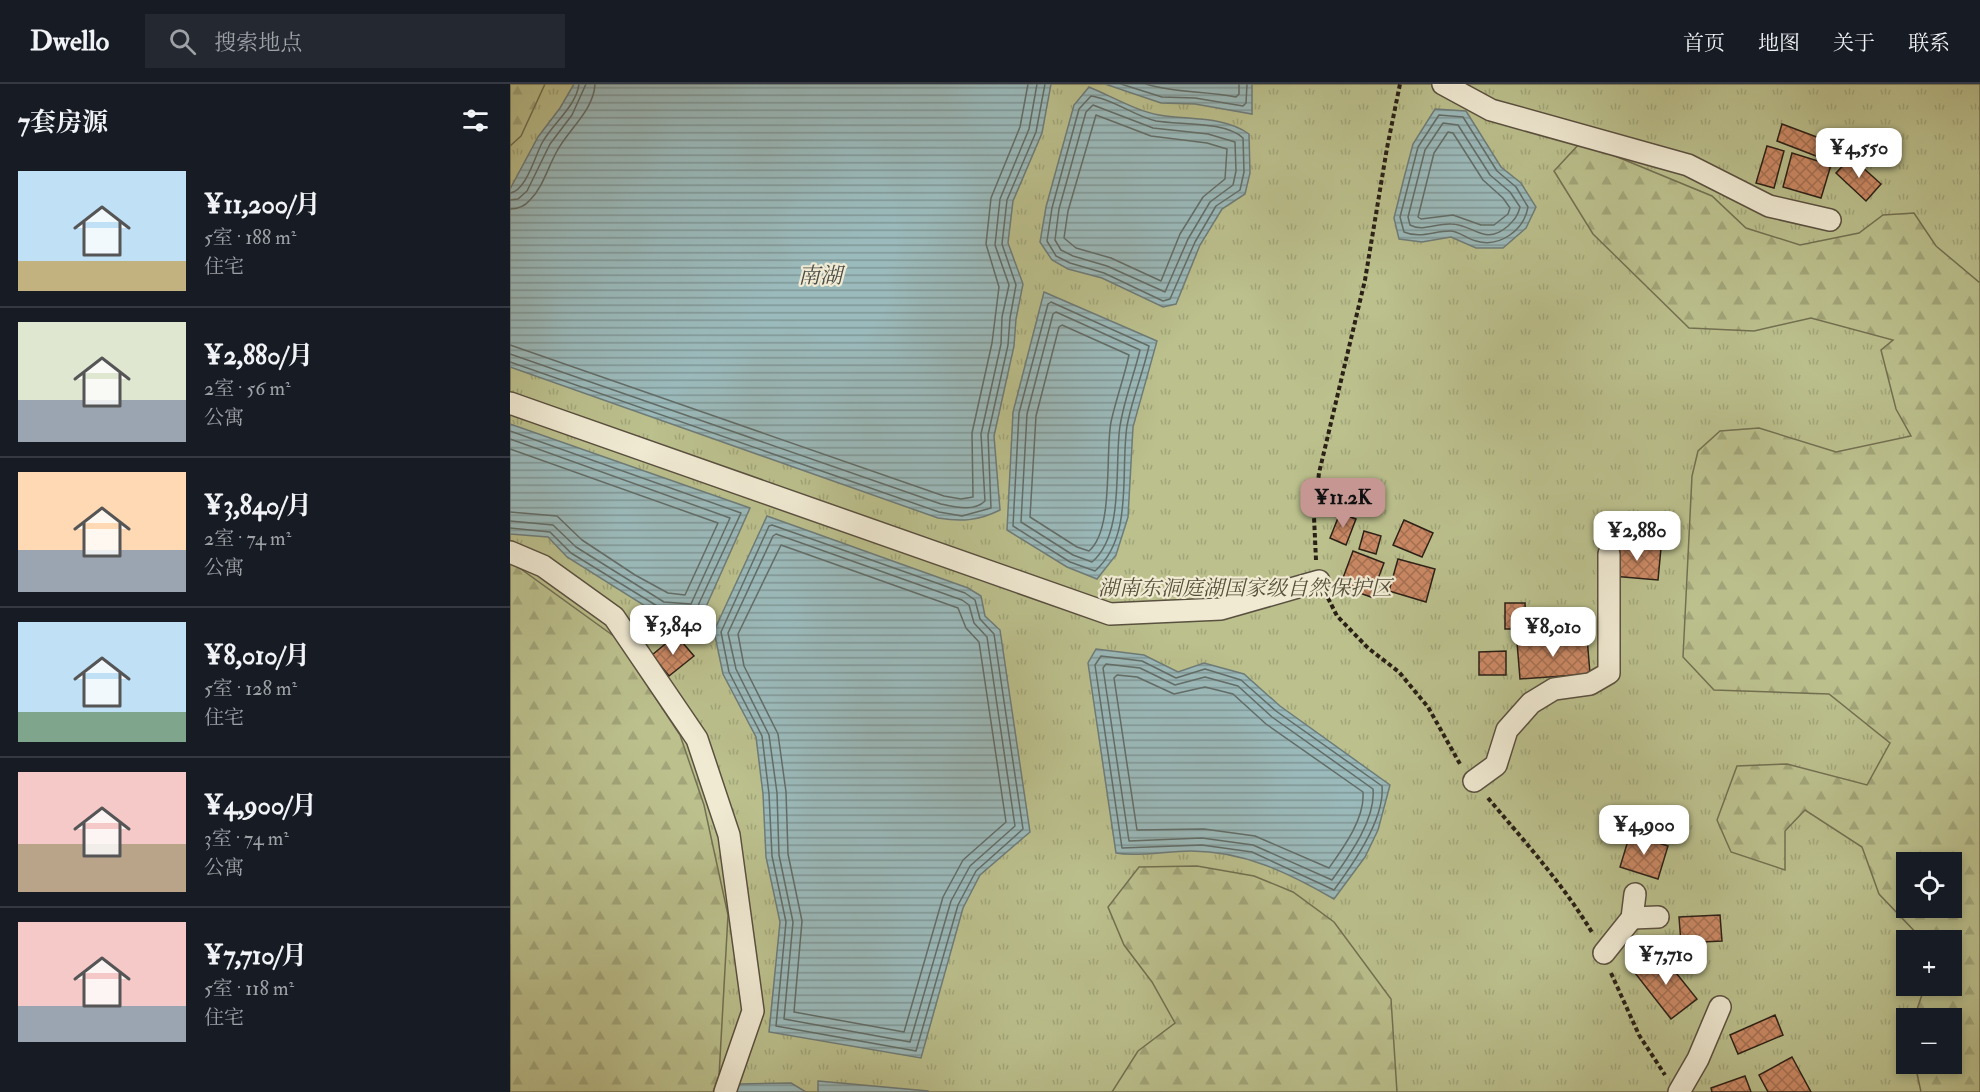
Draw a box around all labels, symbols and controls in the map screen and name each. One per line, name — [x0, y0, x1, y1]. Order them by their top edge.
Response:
search box — [145, 14, 565, 68]
text: Dwello — [30, 24, 109, 59]
icon: search — [166, 25, 199, 58]
text: 搜索地点 — [214, 29, 302, 57]
text: 首页 — [1683, 30, 1725, 57]
text: 地图 — [1758, 30, 1800, 57]
text: 关于 — [1833, 30, 1875, 57]
text: 联系 — [1908, 30, 1950, 57]
icon: filters — [459, 104, 492, 137]
text: 7套房源 — [18, 107, 108, 139]
pin: ¥4,550 — [1810, 128, 1908, 179]
text: ¥4,550 — [1830, 135, 1888, 160]
text: ¥11,200/月 — [204, 189, 321, 221]
icon: home — [66, 195, 138, 267]
text: 5室 · 188 m² — [204, 225, 296, 250]
text: 住宅 — [204, 254, 244, 279]
water label: 南湖 — [798, 262, 846, 290]
text: ¥2,880/月 — [204, 340, 313, 372]
icon: home — [66, 346, 138, 418]
text: 2室 · 56 m² — [204, 376, 291, 401]
text: 公寓 — [204, 405, 244, 430]
pin: ¥11.2K — [1294, 478, 1392, 529]
text: ¥11.2K — [1314, 485, 1372, 510]
text: ¥3,840/月 — [204, 490, 312, 522]
icon: home — [66, 496, 138, 568]
pin: ¥2,880 — [1588, 511, 1686, 562]
text: ¥2,880 — [1608, 518, 1666, 543]
text: 2室 · 74 m² — [204, 526, 291, 551]
text: 公寓 — [204, 555, 244, 580]
park label: 湖南东洞庭湖国家级自然保护区 — [1098, 575, 1395, 602]
pin: ¥3,840 — [624, 605, 722, 656]
pin: ¥8,010 — [1504, 607, 1602, 658]
text: ¥3,840 — [644, 612, 702, 637]
text: ¥8,010 — [1525, 614, 1581, 639]
text: ¥8,010/月 — [204, 640, 310, 672]
icon: home — [66, 646, 138, 718]
text: 5室 · 128 m² — [204, 676, 297, 701]
text: 住宅 — [204, 705, 244, 730]
text: ¥4,900/月 — [204, 790, 317, 822]
icon: home — [66, 796, 138, 868]
pin: ¥4,900 — [1595, 805, 1693, 856]
text: ¥4,900 — [1613, 812, 1675, 837]
text: 3室 · 74 m² — [204, 826, 289, 851]
map controls — [1896, 852, 1962, 1074]
button: locate — [1896, 852, 1962, 918]
text: 公寓 — [204, 855, 244, 880]
button: + — [1896, 930, 1962, 996]
pin: ¥7,710 — [1617, 935, 1715, 986]
text: ¥7,710/月 — [204, 940, 307, 972]
text: ¥7,710 — [1639, 942, 1693, 967]
icon: home — [66, 946, 138, 1018]
text: 5室 · 118 m² — [204, 976, 294, 1001]
text: 住宅 — [204, 1005, 244, 1030]
button: − — [1896, 1008, 1962, 1074]

